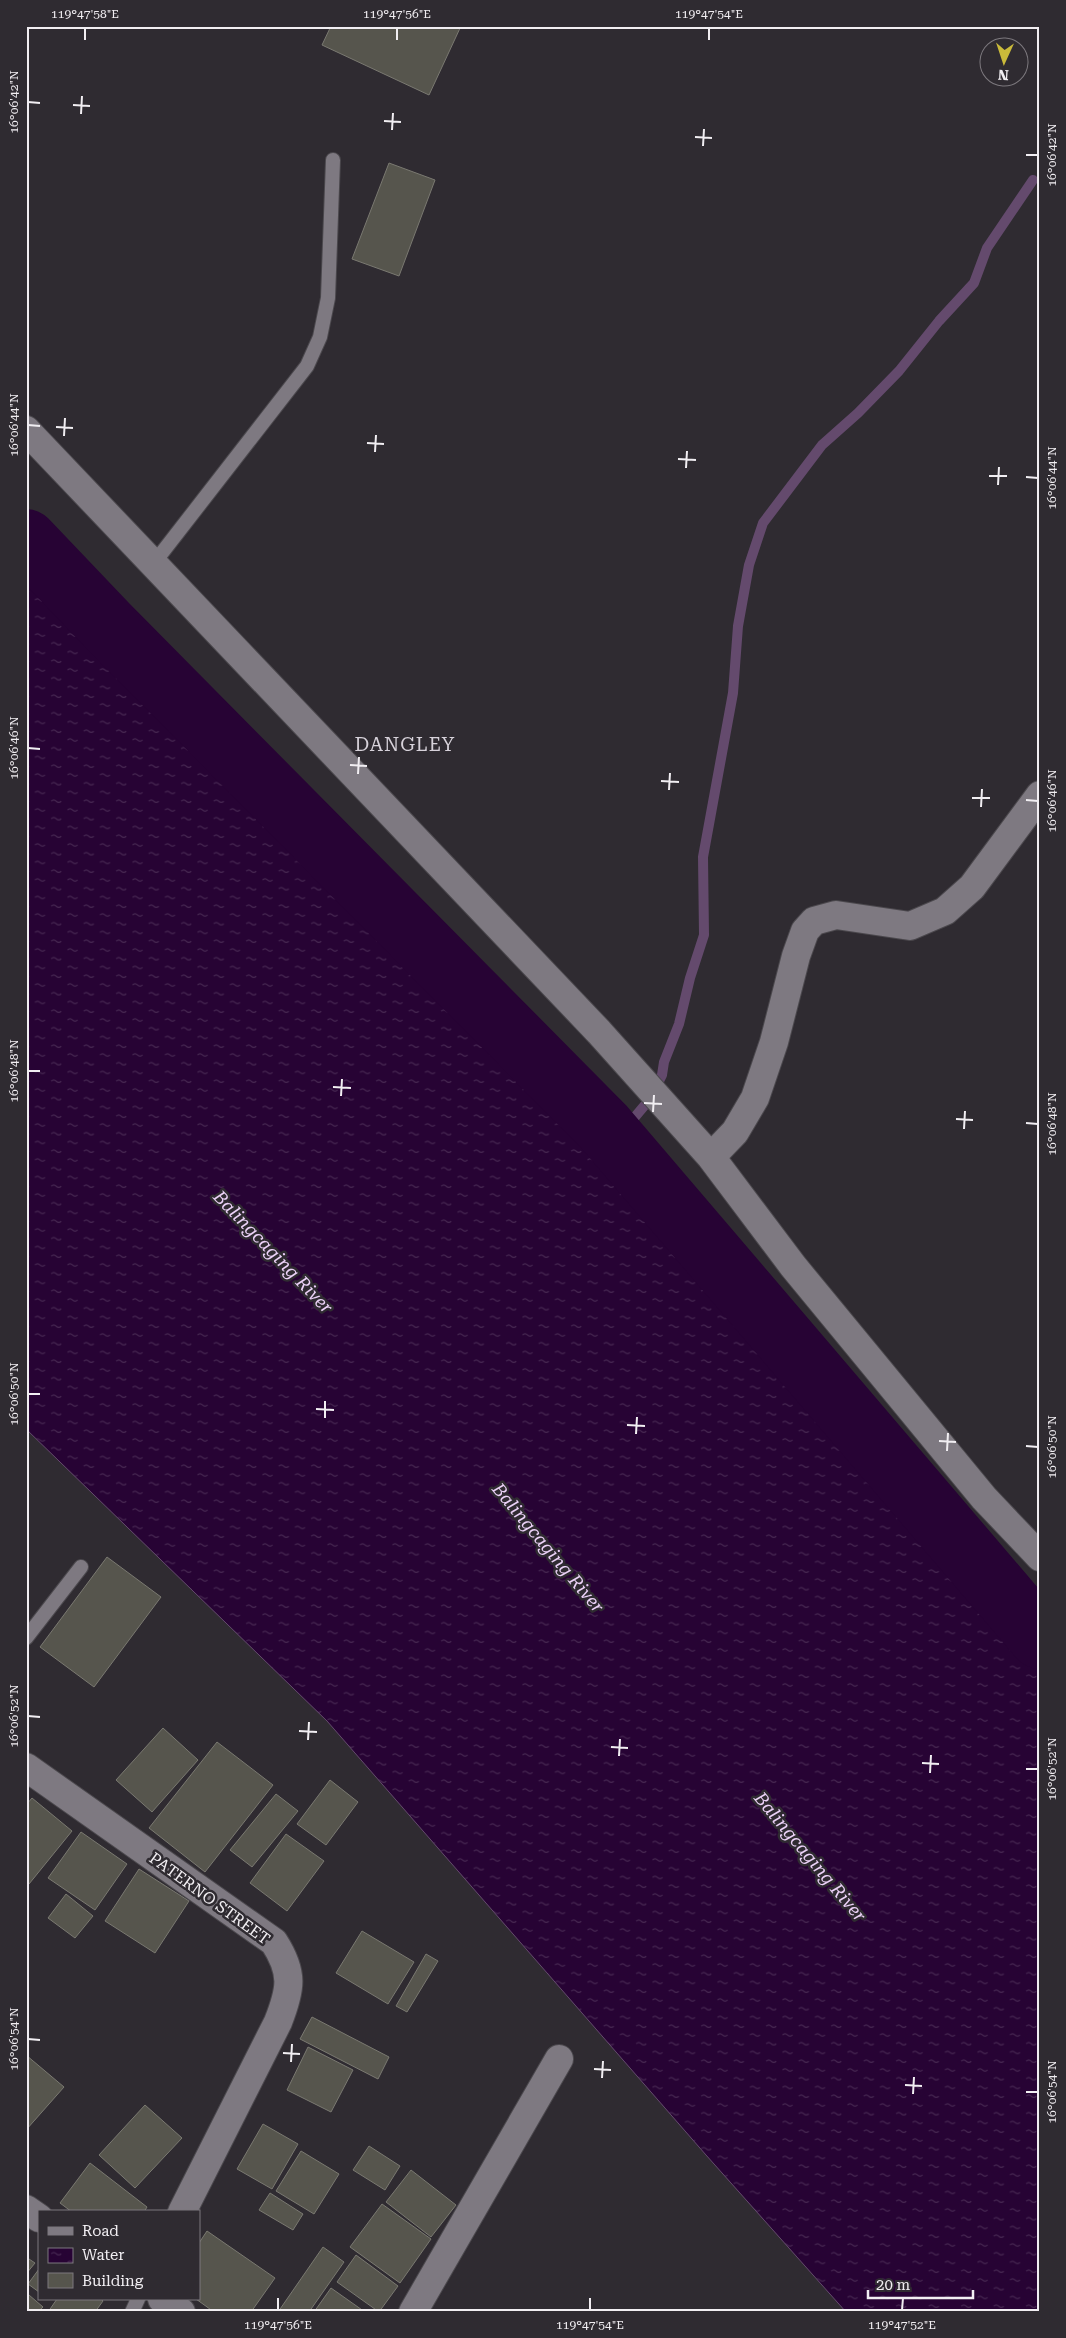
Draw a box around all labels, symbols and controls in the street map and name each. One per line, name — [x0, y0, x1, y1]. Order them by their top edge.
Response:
text: 119°47'58"E — [51, 7, 119, 21]
text: 119°47'56"E — [363, 7, 431, 21]
text: 119°47'54"E — [675, 7, 743, 21]
north arrow — [978, 38, 1028, 88]
text: N — [997, 67, 1009, 83]
text: 16°06'42"N — [7, 70, 21, 134]
text: 16°06'42"N — [1045, 123, 1059, 187]
text: 16°06'44"N — [7, 393, 21, 457]
text: 16°06'44"N — [1045, 446, 1059, 510]
text: 16°06'46"N — [7, 716, 21, 780]
district label: DANGLEY — [354, 733, 456, 756]
text: 16°06'46"N — [1045, 769, 1059, 833]
text: 16°06'48"N — [7, 1039, 21, 1103]
text: 16°06'48"N — [1045, 1092, 1059, 1156]
water label: Balingcaging River — [209, 1185, 338, 1318]
text: 16°06'50"N — [7, 1362, 21, 1426]
text: 16°06'50"N — [1045, 1415, 1059, 1479]
water label: Balingcaging River — [487, 1478, 609, 1617]
text: 16°06'52"N — [7, 1684, 21, 1748]
text: 16°06'52"N — [1045, 1737, 1059, 1801]
water label: Balingcaging River — [749, 1787, 871, 1926]
street label: PATERNO STREET — [146, 1848, 274, 1949]
text: 16°06'54"N — [7, 2007, 21, 2071]
text: 16°06'54"N — [1045, 2060, 1059, 2124]
legend — [38, 2210, 200, 2300]
text: Road — [82, 2222, 119, 2240]
text: Water — [82, 2246, 124, 2264]
scale bar — [868, 2268, 974, 2300]
text: Building — [82, 2272, 144, 2290]
text: 20 m — [876, 2276, 911, 2294]
text: 119°47'56"E — [244, 2318, 312, 2332]
text: 119°47'54"E — [556, 2318, 624, 2332]
text: 119°47'52"E — [868, 2318, 936, 2332]

